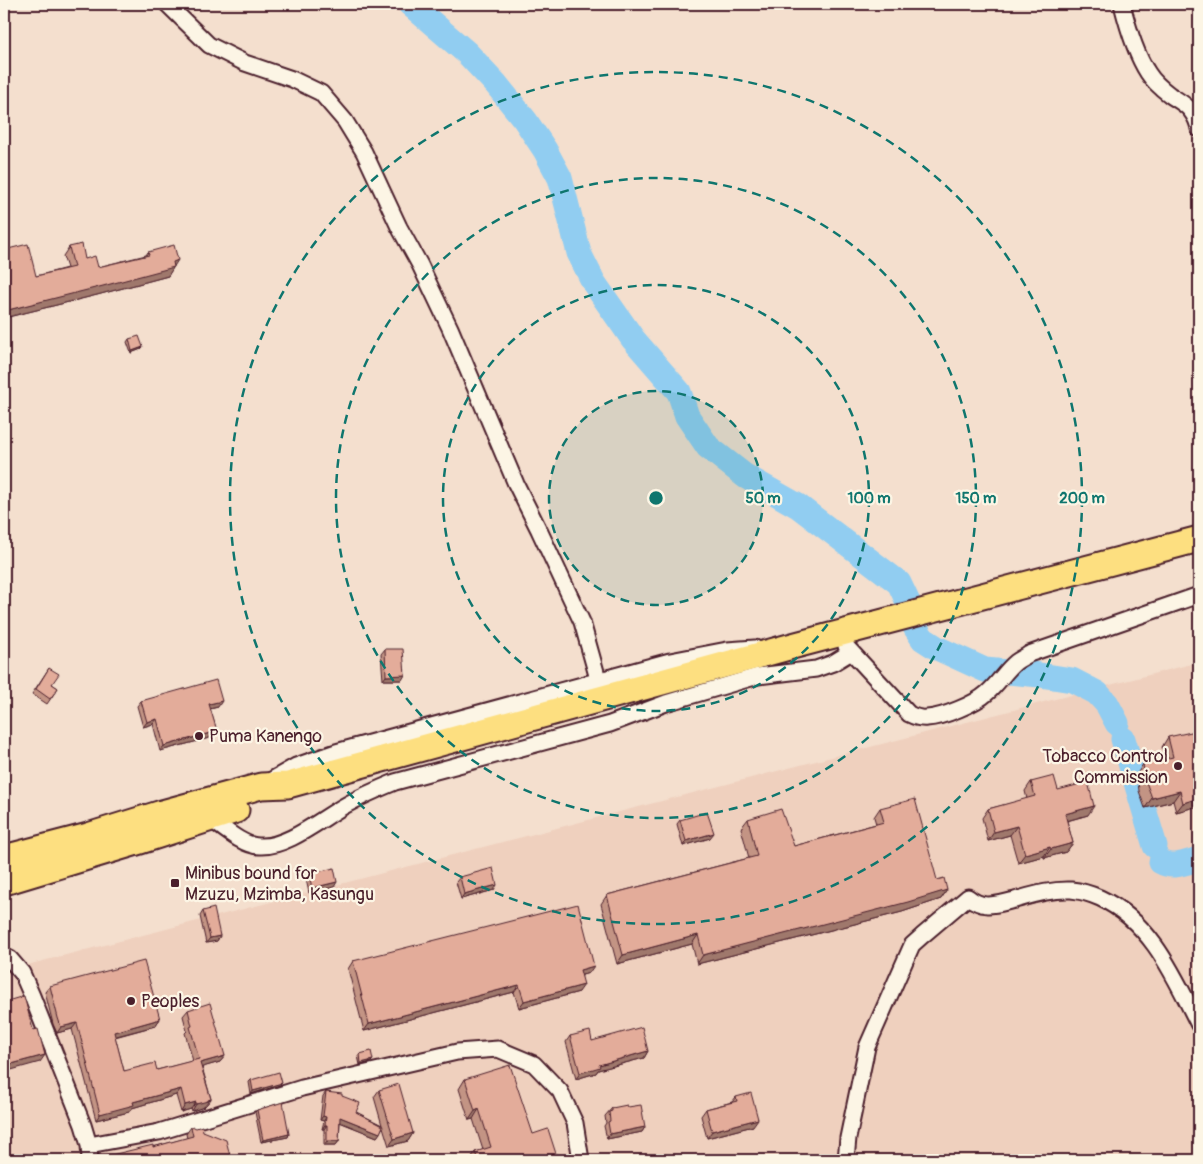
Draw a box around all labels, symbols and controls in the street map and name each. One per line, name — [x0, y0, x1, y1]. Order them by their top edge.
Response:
centre of rings — [647, 489, 665, 507]
text: 50 m — [746, 489, 780, 508]
text: 100 m — [848, 489, 890, 508]
text: 150 m — [956, 489, 996, 508]
text: 200 m — [1059, 489, 1105, 508]
place label: Puma Kanengo — [209, 725, 322, 748]
marker: Puma Kanengo — [193, 730, 205, 742]
place label: Tobacco Control Commission — [1042, 745, 1168, 789]
marker: Tobacco Control Commission — [1172, 760, 1184, 772]
place label: Minibus bound for Mzuzu, Mzimba, Kasungu — [185, 862, 374, 906]
marker: Minibus bound for Mzuzu, Mzimba, Kasungu — [169, 877, 181, 889]
place label: Peoples — [141, 990, 199, 1013]
marker: Peoples — [125, 995, 137, 1007]

